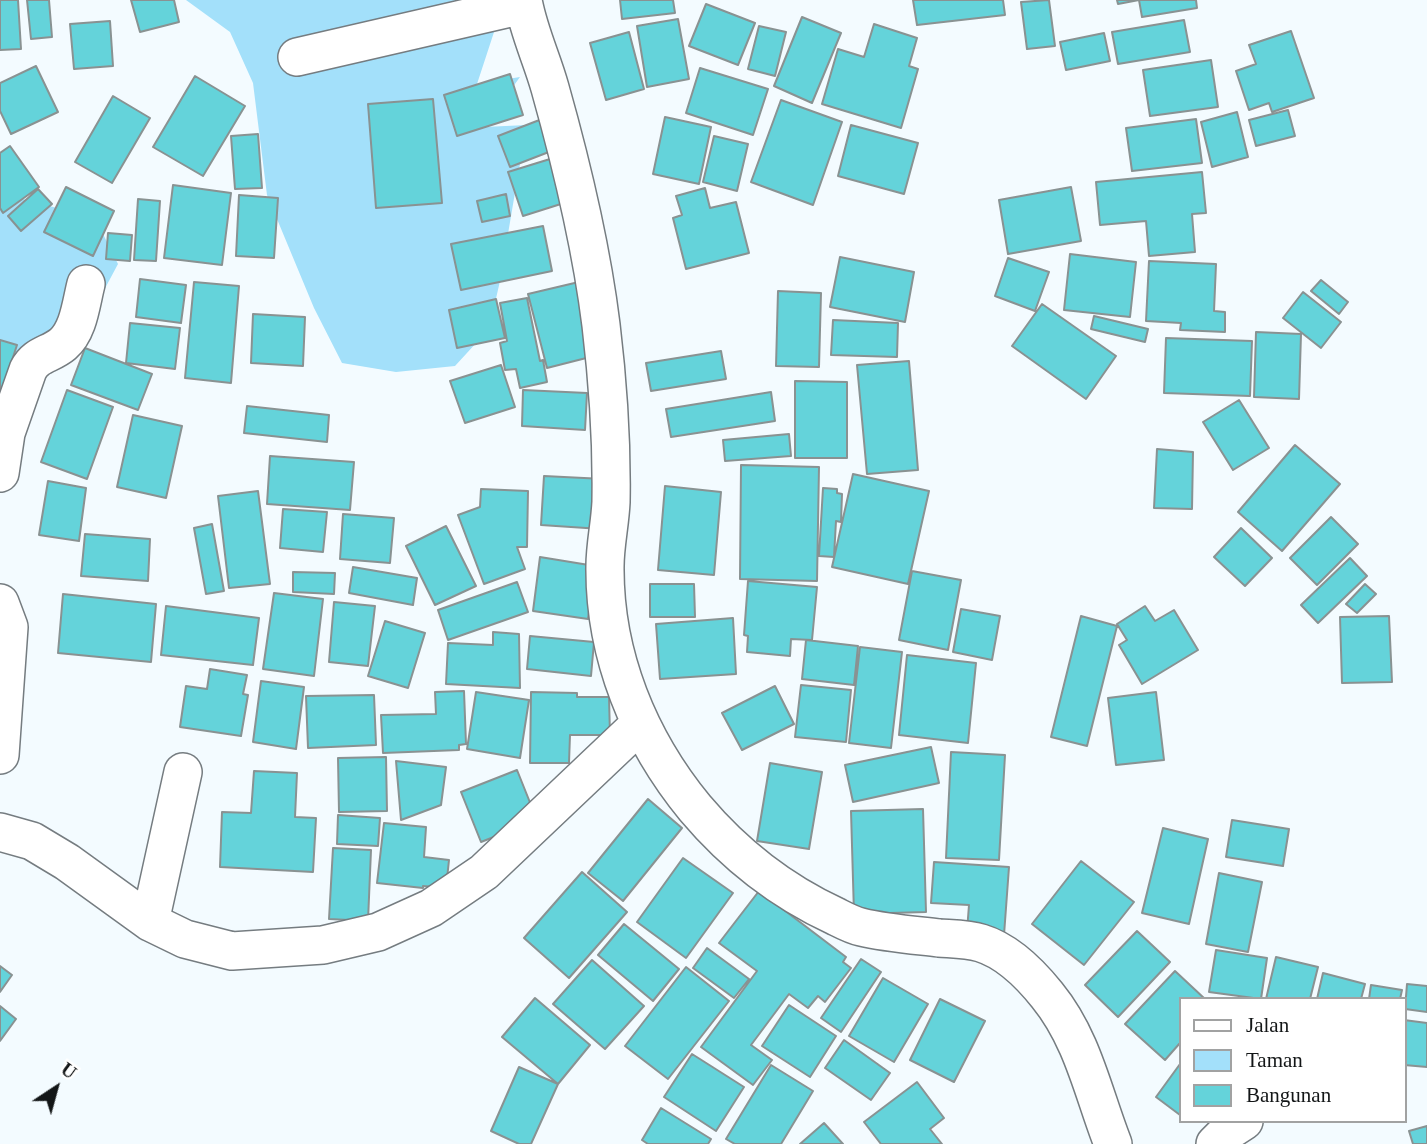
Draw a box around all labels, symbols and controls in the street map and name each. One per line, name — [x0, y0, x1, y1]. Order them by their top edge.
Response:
legend — [1178, 997, 1406, 1123]
text: Jalan — [1246, 1013, 1289, 1037]
text: Taman — [1246, 1048, 1303, 1072]
north arrow — [21, 1053, 91, 1123]
text: U — [57, 1058, 80, 1083]
text: Bangunan — [1246, 1083, 1331, 1107]

